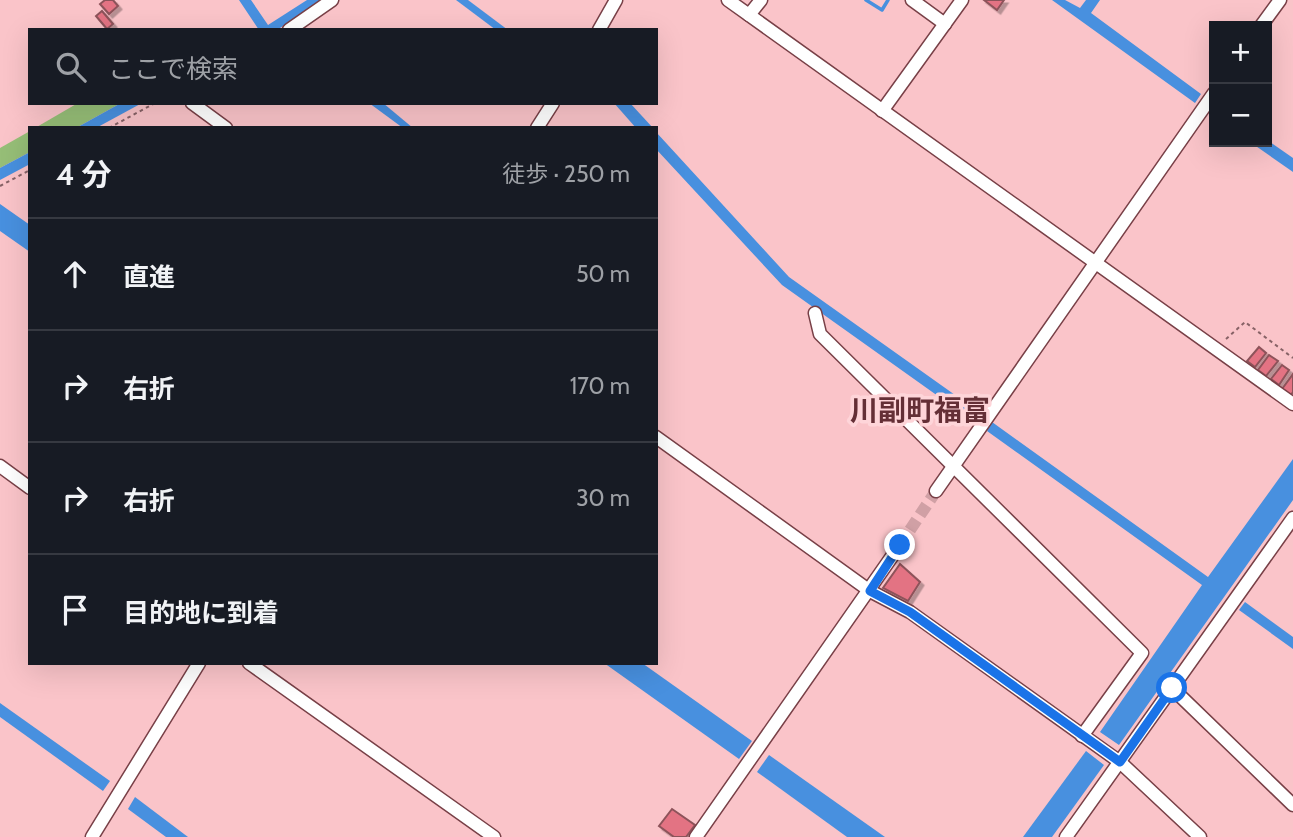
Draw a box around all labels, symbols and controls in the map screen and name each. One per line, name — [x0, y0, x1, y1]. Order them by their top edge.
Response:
map controls — [1209, 21, 1272, 147]
button: + — [1209, 21, 1272, 84]
search box — [28, 28, 658, 105]
icon: search — [52, 48, 90, 86]
text: ここで検索 — [108, 53, 238, 85]
button: − — [1209, 84, 1272, 147]
text: 4 分 — [56, 156, 111, 193]
text: 徒歩 · 250 m — [502, 160, 630, 188]
icon: ahead — [56, 255, 94, 293]
text: 50 m — [576, 260, 630, 288]
text: 直進 — [123, 261, 175, 293]
icon: right — [56, 367, 94, 405]
text: 170 m — [570, 372, 630, 400]
text: 右折 — [123, 373, 175, 405]
district label: 川副町福富 — [850, 393, 990, 427]
icon: right — [56, 479, 94, 517]
text: 30 m — [576, 484, 630, 512]
text: 右折 — [123, 485, 175, 517]
route end — [884, 529, 915, 560]
icon: arrive — [56, 591, 94, 629]
text: 目的地に到着 — [123, 597, 279, 629]
route start — [1156, 672, 1187, 703]

